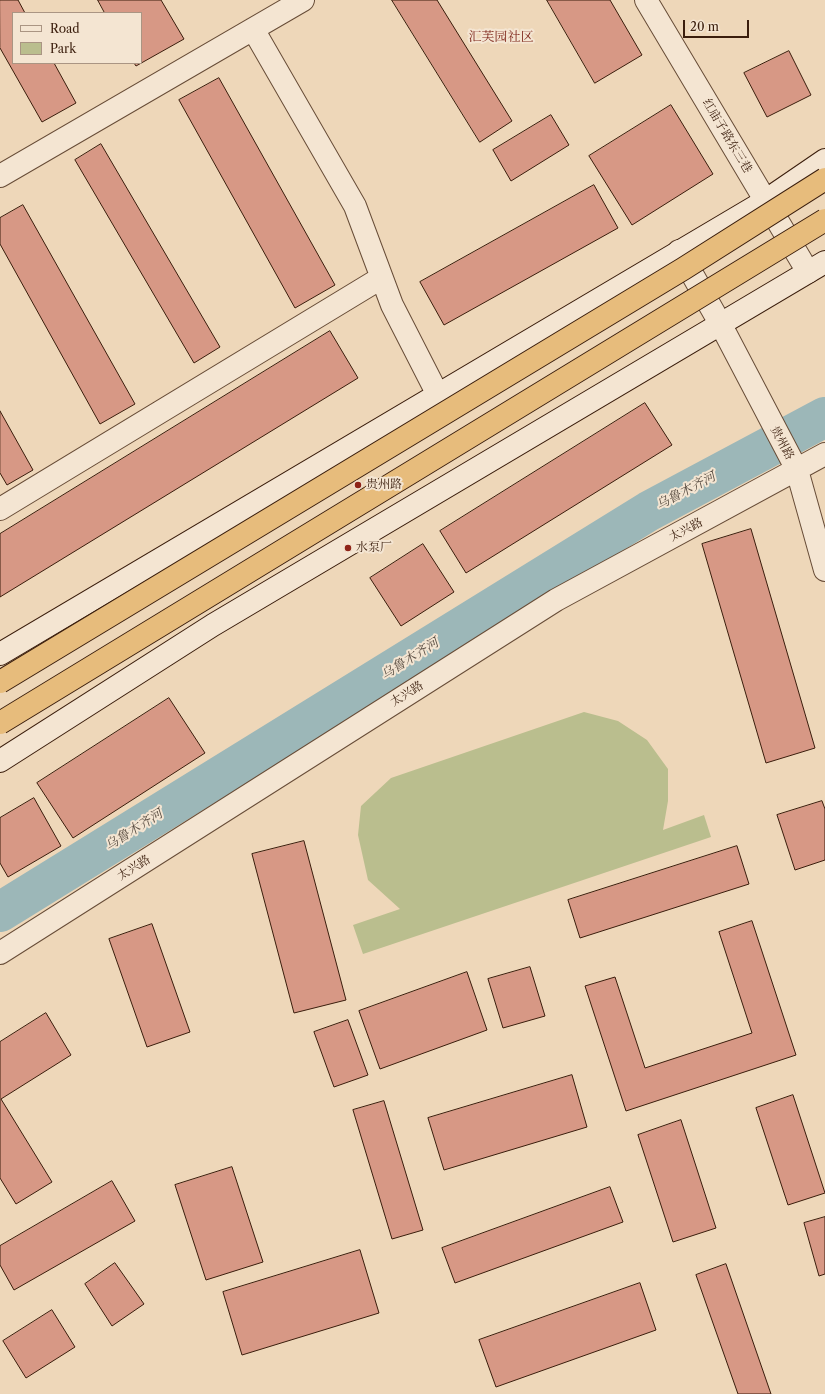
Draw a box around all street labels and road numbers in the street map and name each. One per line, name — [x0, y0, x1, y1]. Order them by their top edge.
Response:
street label: 红庙子路东三巷 — [699, 96, 755, 176]
street label: 贵州路 — [767, 424, 797, 462]
street label: 太兴路 — [667, 515, 705, 545]
street label: 太兴路 — [388, 678, 426, 710]
street label: 太兴路 — [115, 852, 153, 884]

